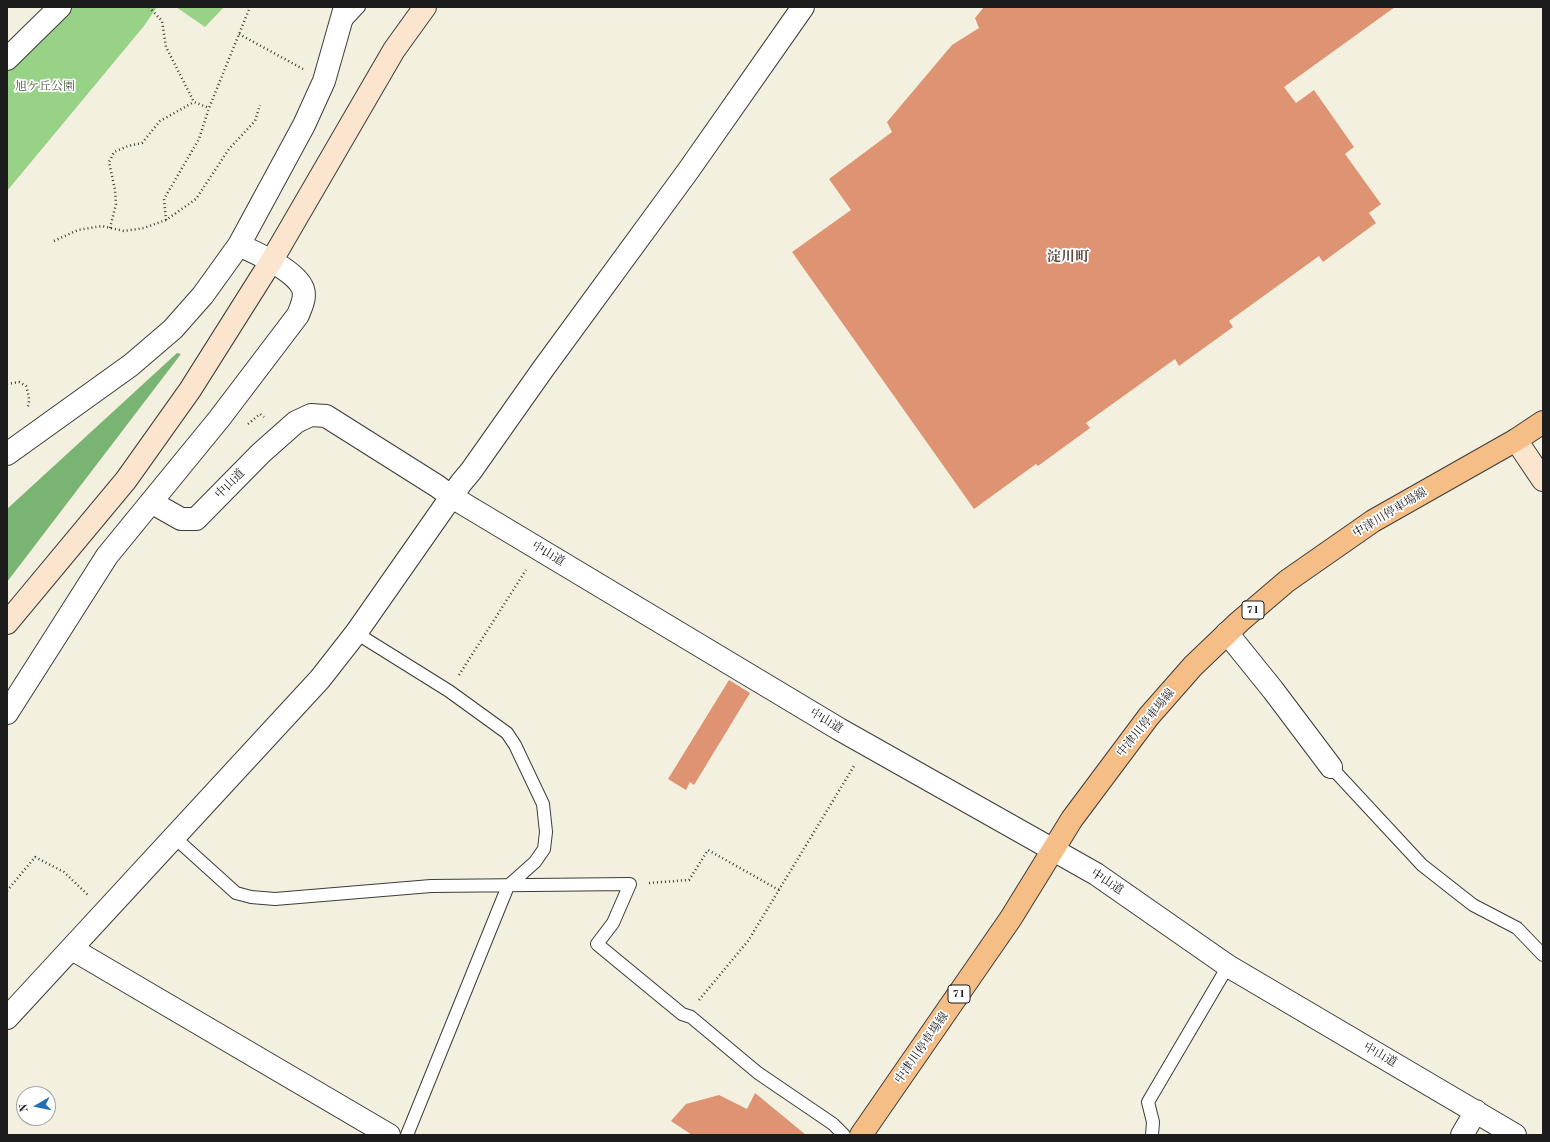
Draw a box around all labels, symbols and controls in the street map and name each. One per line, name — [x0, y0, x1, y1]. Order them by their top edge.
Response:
park label: 旭ケ丘公園 — [15, 80, 75, 94]
district label: 淀川町 — [1047, 249, 1089, 265]
street label: 中山道 — [212, 466, 248, 502]
street label: 中津川停車場線 — [1350, 485, 1430, 541]
street label: 中山道 — [529, 539, 567, 569]
road number: 71 — [1242, 601, 1264, 619]
street label: 中津川停車場線 — [1114, 686, 1178, 760]
street label: 中山道 — [807, 706, 845, 736]
street label: 中山道 — [1088, 866, 1126, 898]
road number: 71 — [948, 985, 970, 1003]
street label: 中津川停車場線 — [892, 1009, 952, 1087]
street label: 中山道 — [1361, 1040, 1399, 1070]
north arrow — [16, 1086, 56, 1126]
text: N — [19, 1103, 31, 1113]

